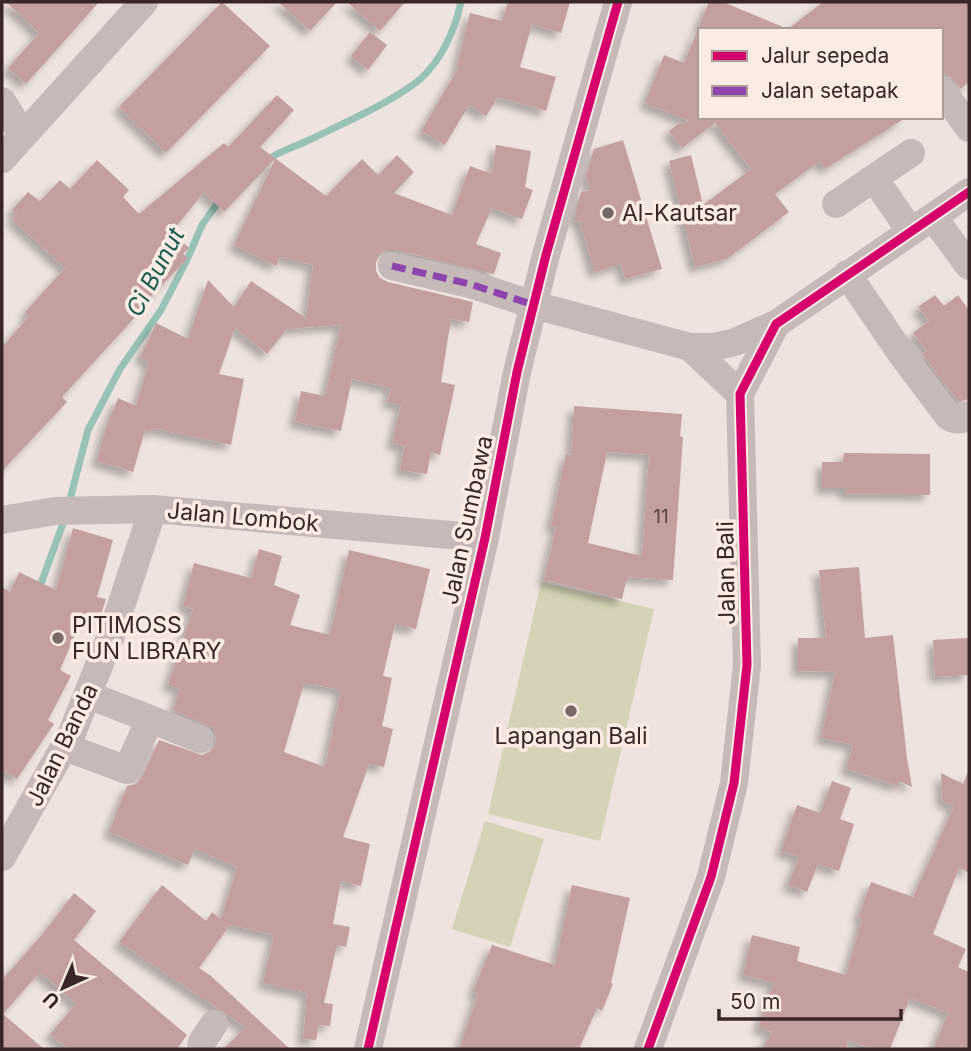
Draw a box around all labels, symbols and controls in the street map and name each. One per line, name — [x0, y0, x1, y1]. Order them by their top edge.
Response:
legend — [698, 28, 943, 119]
text: Jalur sepeda — [761, 43, 889, 68]
text: Jalan setapak — [761, 78, 899, 103]
place label: Al-Kautsar — [622, 199, 737, 227]
marker: Al-Kautsar — [600, 205, 616, 221]
water label: Ci Bunut — [120, 222, 191, 321]
street label: Jalan Sumbawa — [435, 433, 499, 607]
street label: Jalan Lombok — [166, 496, 320, 538]
house number: 11 — [653, 505, 669, 528]
street label: Jalan Bali — [711, 521, 741, 625]
place label: PITIMOSS FUN LIBRARY — [72, 611, 222, 665]
marker: PITIMOSS FUN LIBRARY — [50, 630, 66, 646]
street label: Jalan Banda — [20, 679, 104, 811]
marker: Lapangan Bali — [563, 703, 579, 719]
place label: Lapangan Bali — [495, 722, 647, 750]
north arrow — [28, 953, 98, 1023]
scale bar — [719, 978, 901, 1022]
text: U — [39, 987, 65, 1013]
text: 50 m — [730, 989, 780, 1014]

